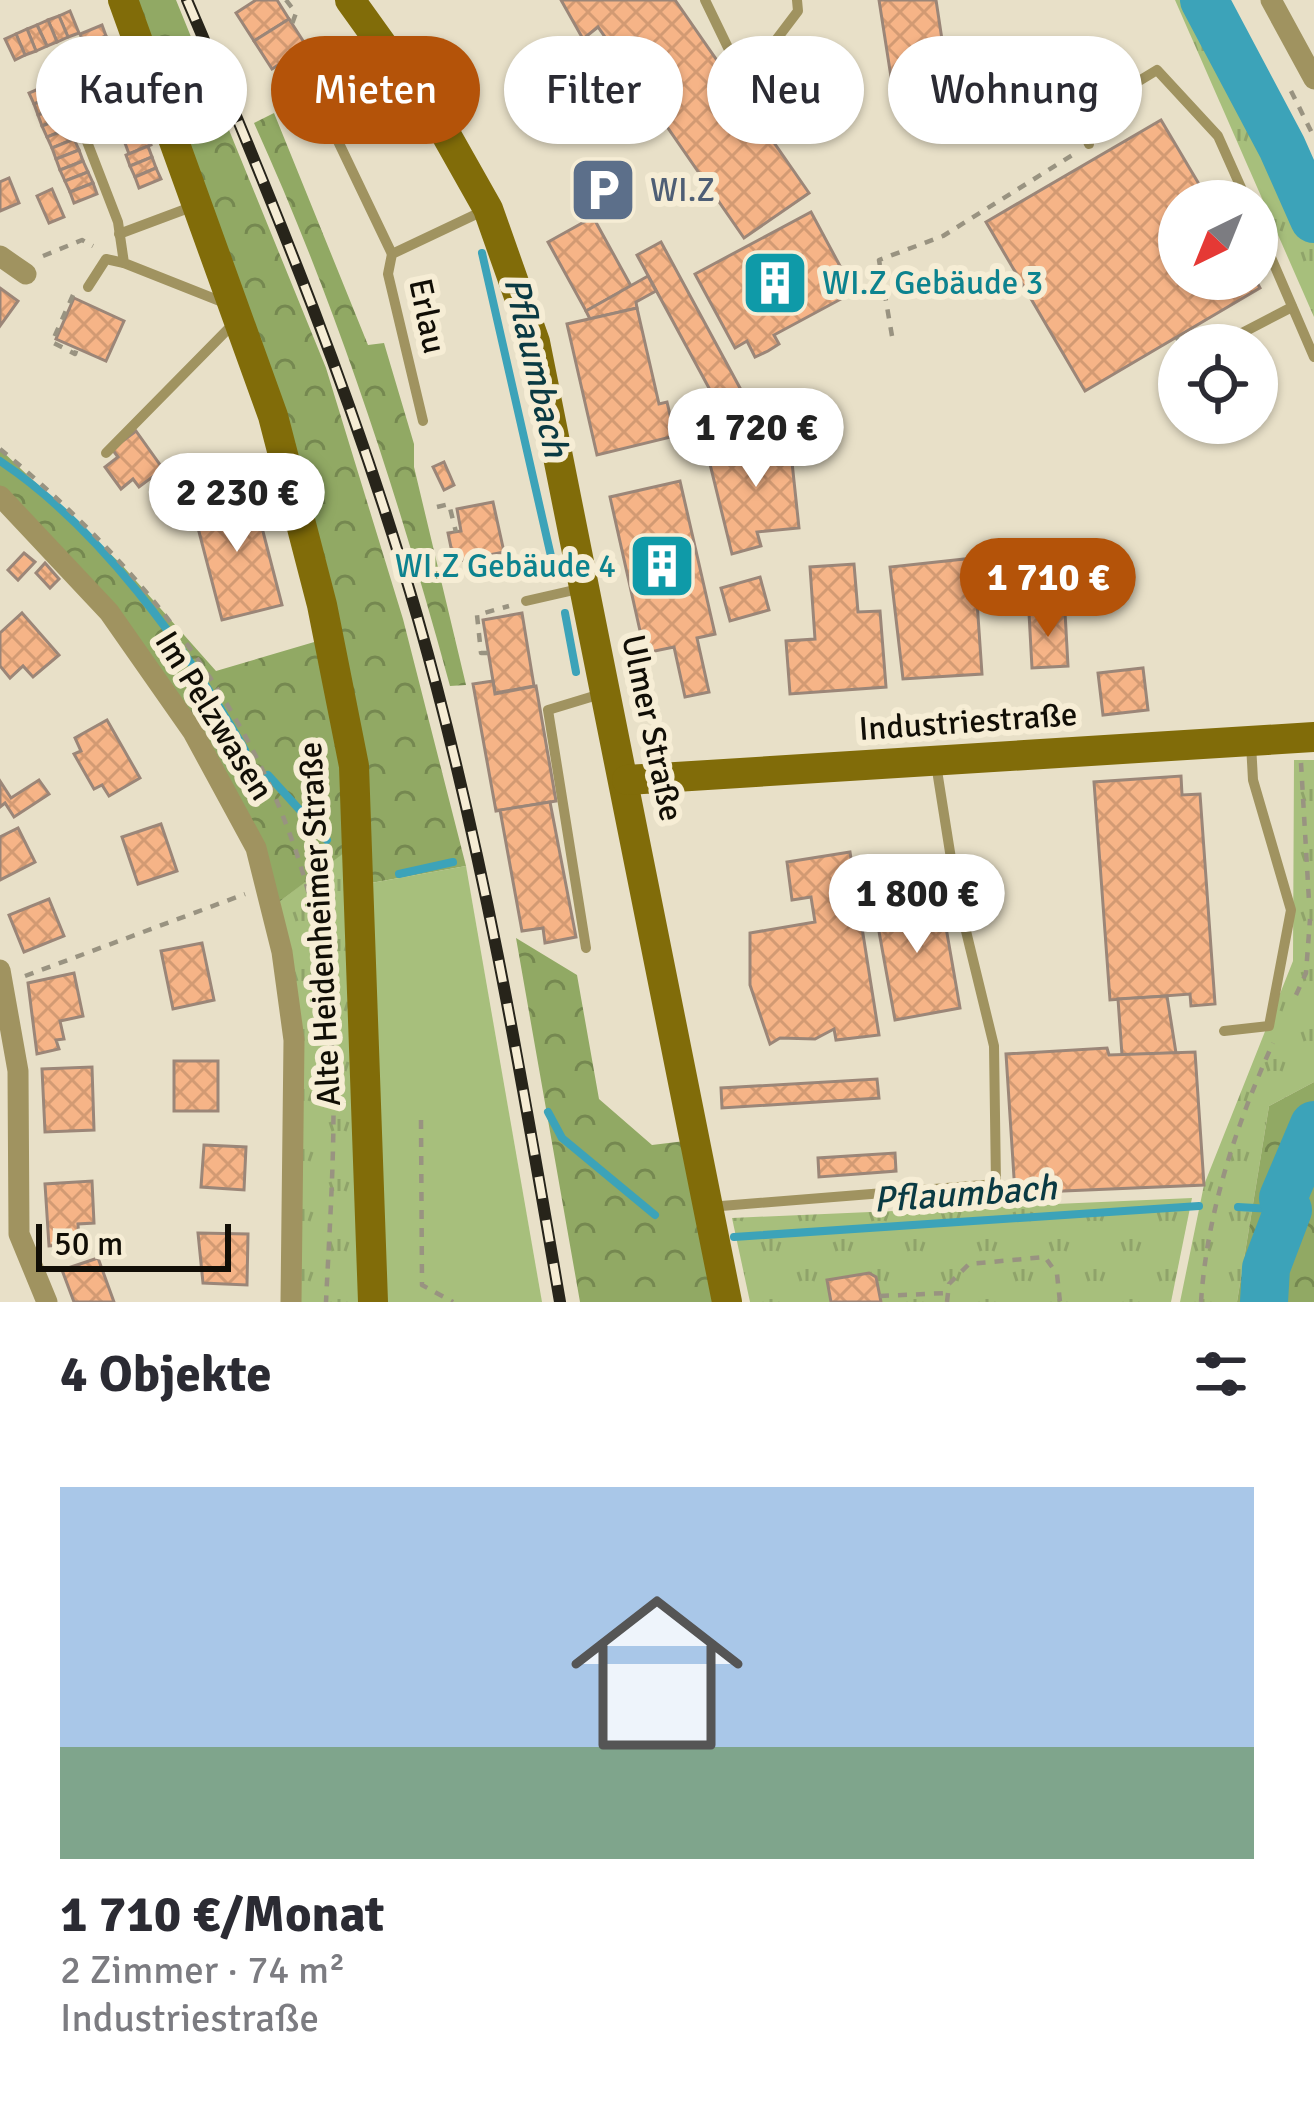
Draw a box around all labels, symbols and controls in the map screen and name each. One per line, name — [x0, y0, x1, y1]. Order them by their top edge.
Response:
chip: Kaufen — [36, 36, 247, 144]
chip: Mieten — [271, 36, 480, 144]
chip: Filter — [504, 36, 683, 144]
chip: Neu — [707, 36, 864, 144]
chip: Wohnung — [888, 36, 1142, 144]
parking icon: WI.Z — [568, 155, 638, 225]
place label: WI.Z — [650, 170, 715, 211]
north arrow — [1158, 180, 1278, 300]
map controls — [1158, 180, 1278, 444]
building icon: WI.Z Gebäude 3 — [740, 248, 810, 318]
place label: WI.Z Gebäude 3 — [822, 263, 1043, 304]
water label: Pflaumbach — [493, 273, 579, 463]
street label: Erlau — [399, 275, 455, 357]
button: locate — [1158, 324, 1278, 444]
pin: 1 720 € — [645, 388, 867, 490]
text: 1 720 € — [695, 403, 817, 451]
pin: 2 230 € — [126, 453, 348, 555]
text: 2 230 € — [176, 468, 298, 516]
building icon: WI.Z Gebäude 4 — [627, 531, 697, 601]
pin: 1 710 € — [937, 538, 1159, 640]
place label: WI.Z Gebäude 4 — [395, 546, 616, 587]
text: 1 710 € — [987, 553, 1109, 601]
street label: Im Pelzwasen — [146, 624, 282, 808]
street label: Ulmer Straße — [612, 631, 692, 825]
street label: Industriestraße — [857, 694, 1079, 750]
street label: Alte Heidenheimer Straße — [290, 741, 350, 1107]
pin: 1 800 € — [806, 854, 1028, 956]
text: 1 800 € — [856, 869, 978, 917]
water label: Pflaumbach — [872, 1165, 1059, 1223]
scale bar — [36, 1218, 231, 1271]
text: 50 m — [54, 1224, 123, 1265]
icon: filters — [1188, 1341, 1254, 1407]
text: 4 Objekte — [60, 1343, 272, 1406]
icon: home — [549, 1565, 765, 1781]
text: 1 710 €/Monat — [60, 1883, 384, 1946]
text: 2 Zimmer · 74 m² — [60, 1946, 345, 1994]
text: Industriestraße — [60, 1994, 319, 2042]

